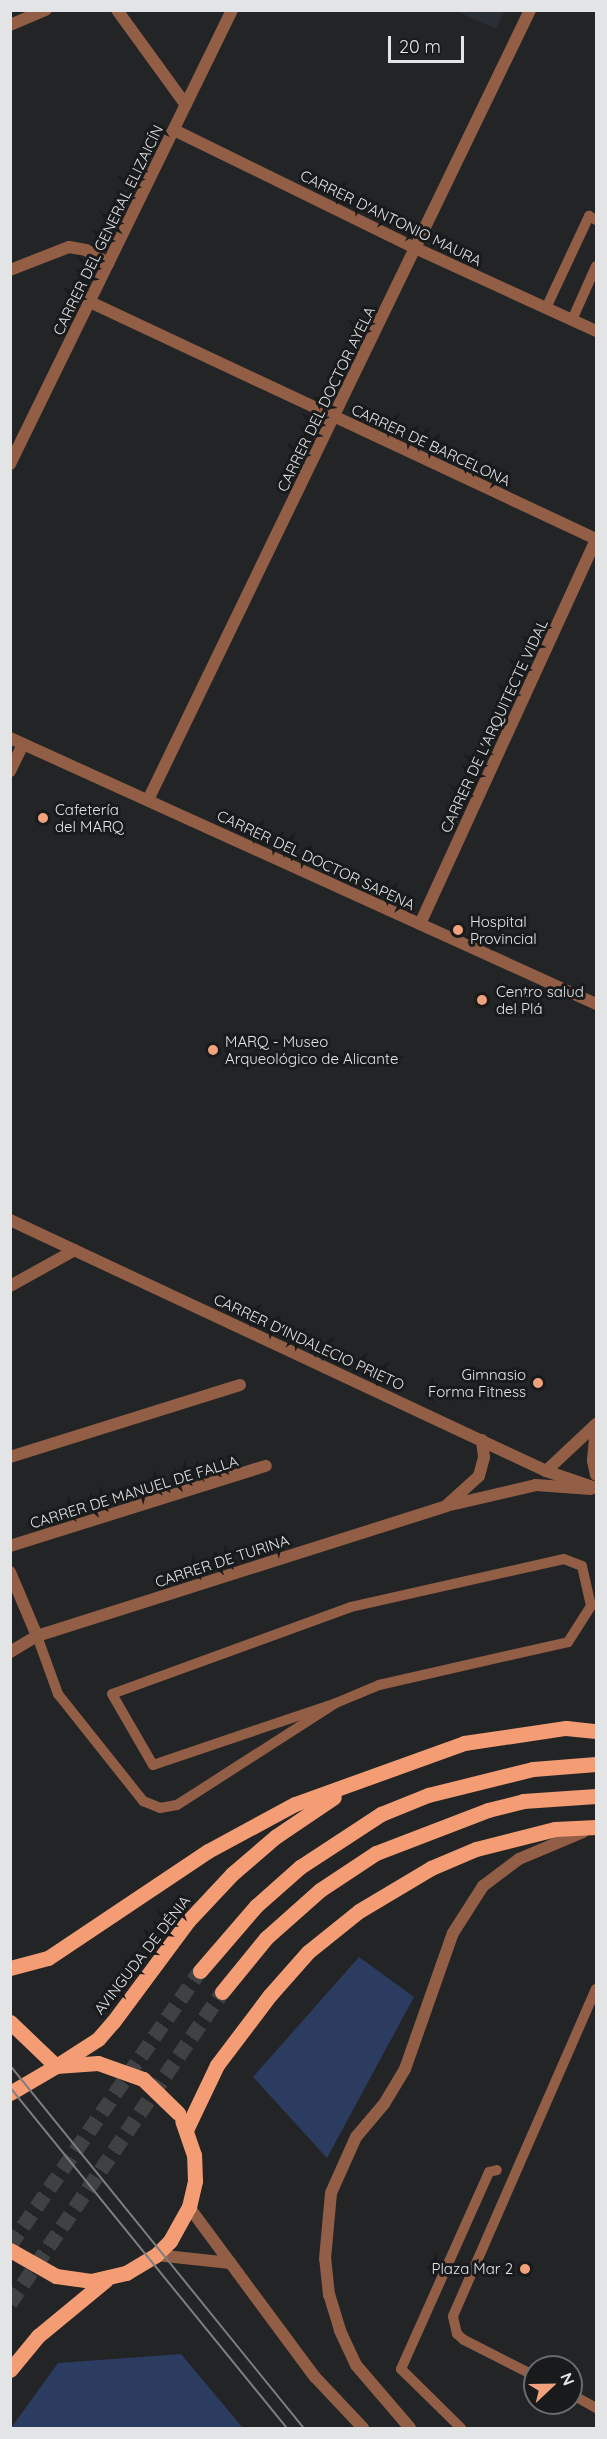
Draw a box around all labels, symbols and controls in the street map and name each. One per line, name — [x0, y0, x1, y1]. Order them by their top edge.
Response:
scale bar — [391, 24, 468, 62]
text: 20 m — [399, 35, 441, 58]
street label: CARRER DEL GENERAL ELIZAICÍN — [49, 122, 167, 338]
street label: CARRER D'ANTONIO MAURA — [297, 166, 485, 270]
street label: CARRER DEL DOCTOR AYELA — [273, 303, 379, 495]
street label: CARRER DE BARCELONA — [349, 400, 513, 490]
street label: CARRER DE L'ARQUITECTE VIDAL — [437, 616, 551, 836]
place label: Cafetería del MARQ — [55, 800, 124, 835]
street label: CARRER DEL DOCTOR SAPENA — [214, 806, 418, 914]
marker: Cafetería del MARQ — [36, 811, 50, 825]
place label: Hospital Provincial — [470, 912, 537, 947]
marker: Hospital Provincial — [451, 923, 465, 937]
place label: Centro salud del Plá — [496, 982, 584, 1017]
marker: Centro salud del Plá — [473, 991, 491, 1009]
place label: MARQ - Museo Arqueológico de Alicante — [225, 1032, 398, 1067]
marker: MARQ - Museo Arqueológico de Alicante — [206, 1043, 220, 1057]
street label: CARRER D'INDALECIO PRIETO — [211, 1290, 407, 1394]
place label: Gimnasio Forma Fitness — [428, 1365, 526, 1400]
marker: Gimnasio Forma Fitness — [531, 1376, 545, 1390]
street label: CARRER DE MANUEL DE FALLA — [28, 1452, 240, 1532]
street label: CARRER DE TURINA — [153, 1531, 291, 1591]
street label: AVINGUDA DE DÉNIA — [90, 1892, 194, 2018]
place label: Plaza Mar 2 — [431, 2260, 513, 2278]
marker: Plaza Mar 2 — [518, 2262, 532, 2276]
north arrow — [523, 2355, 583, 2415]
text: N — [556, 2370, 579, 2388]

